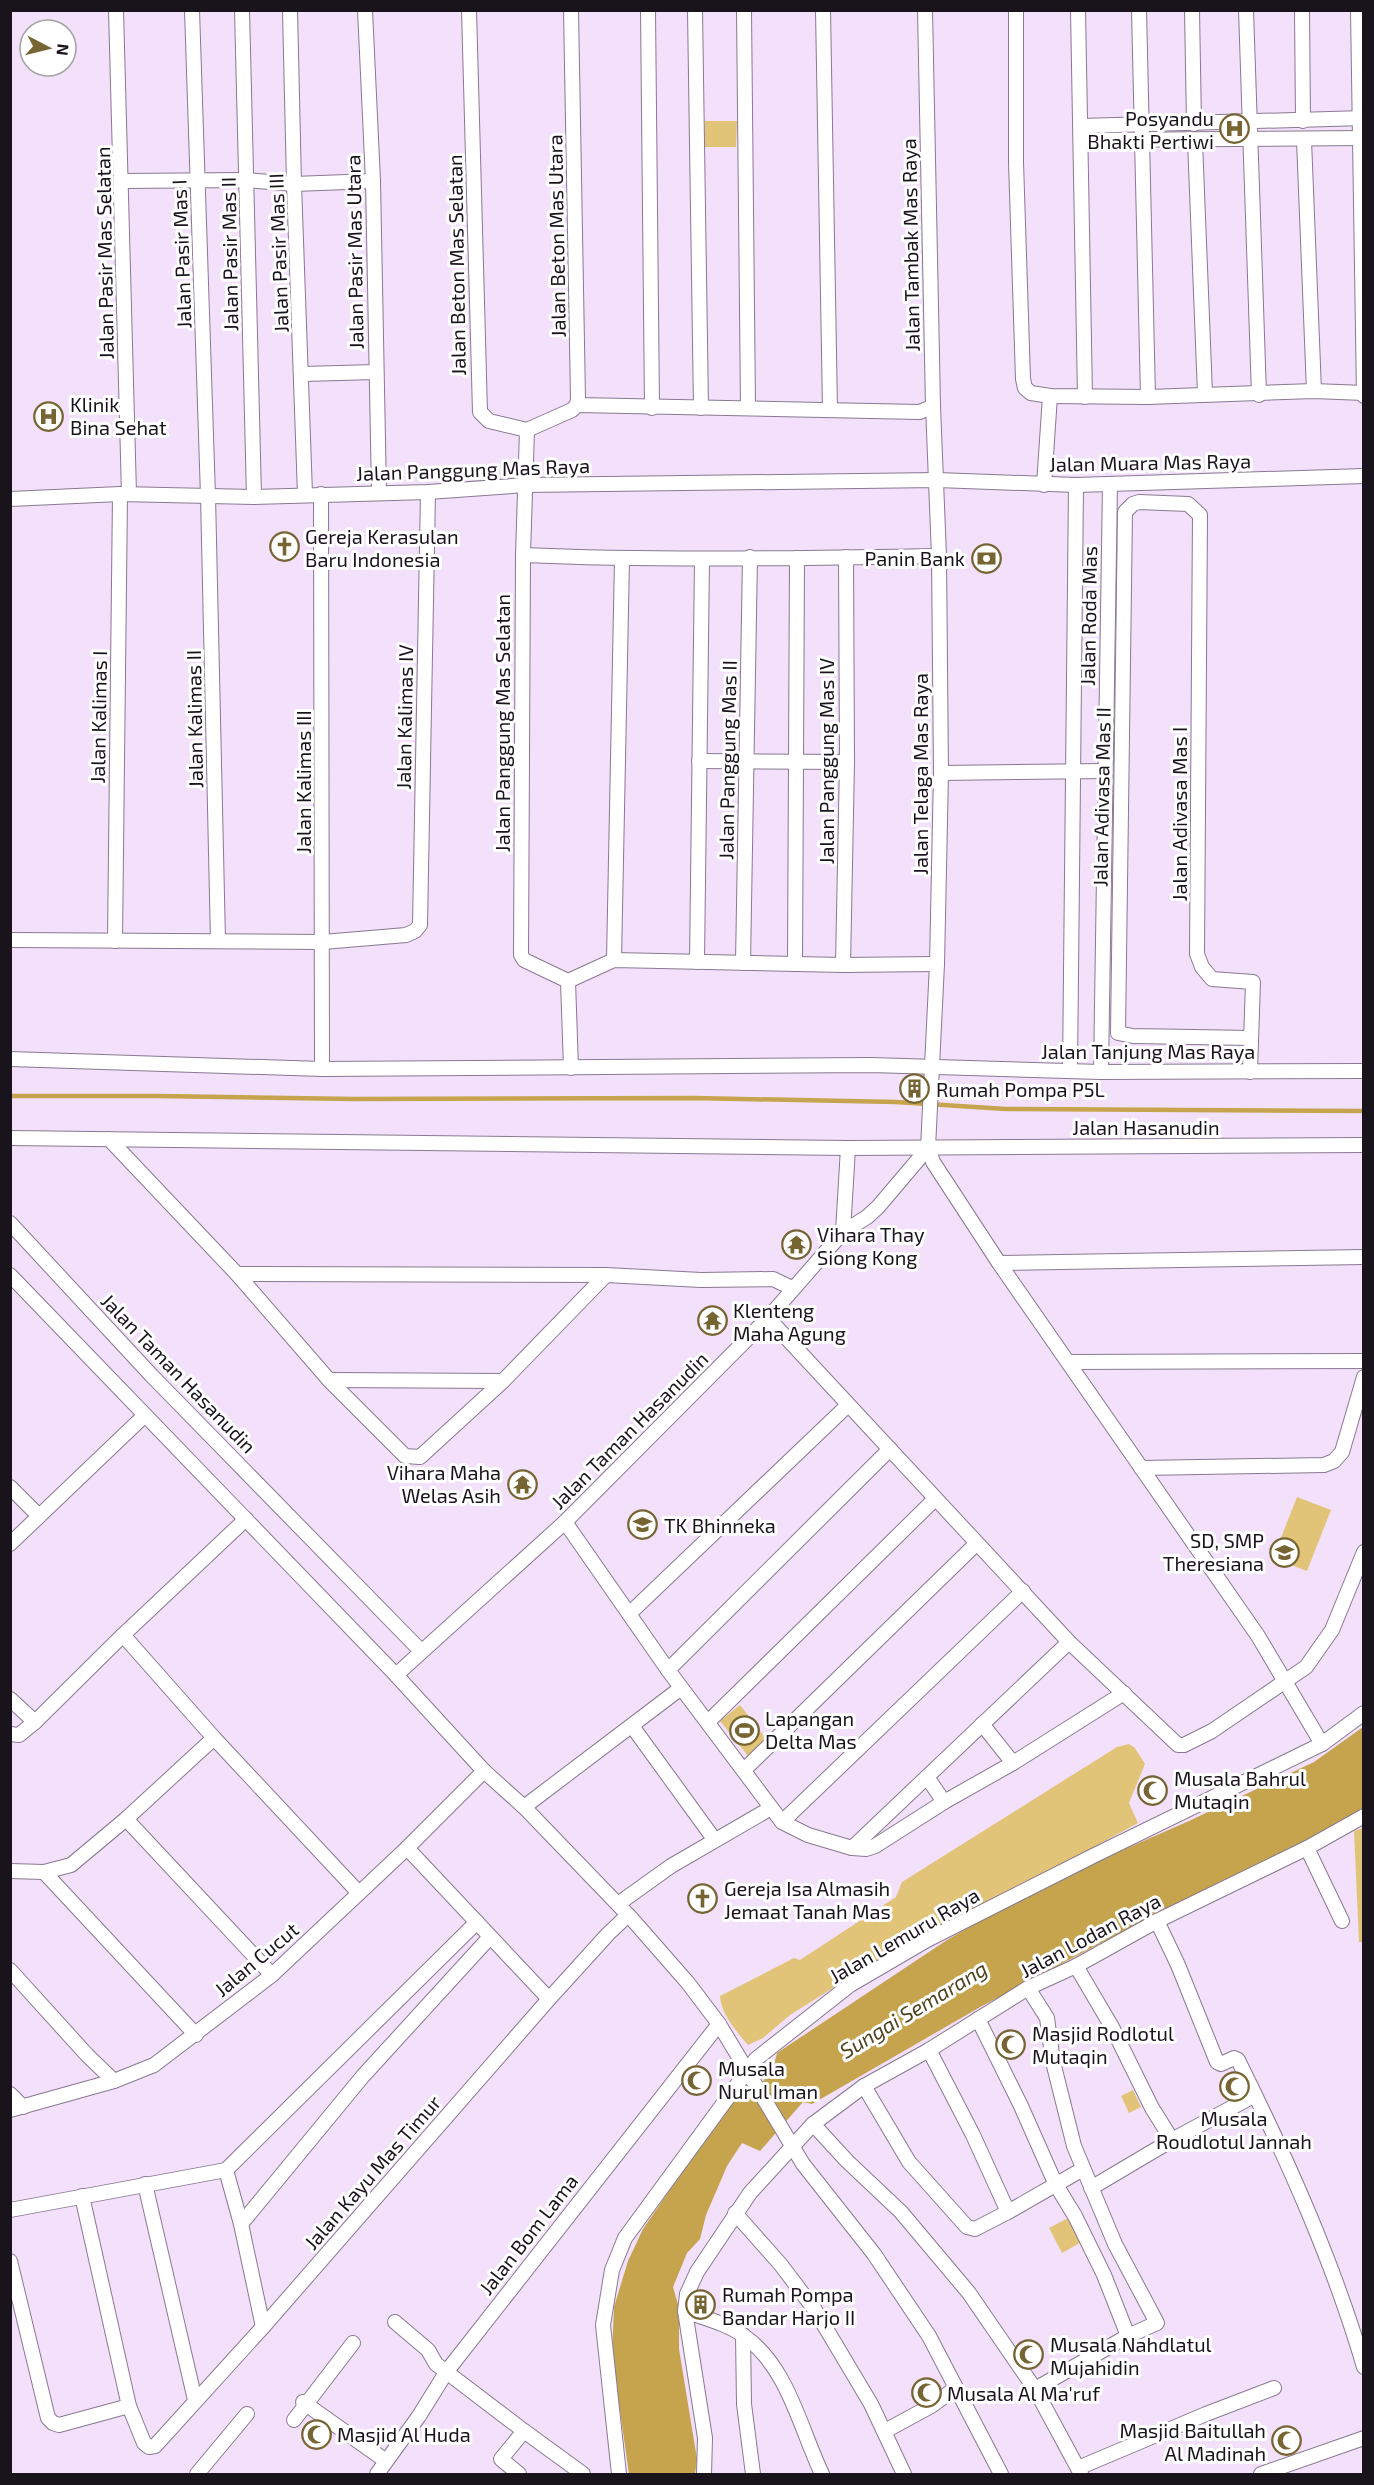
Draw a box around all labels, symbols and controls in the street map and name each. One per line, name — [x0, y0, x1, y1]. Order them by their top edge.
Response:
north arrow — [18, 18, 78, 78]
text: N — [53, 43, 74, 57]
place label: Posyandu Bhakti Pertiwi — [1087, 106, 1214, 153]
hospital icon: Posyandu Bhakti Pertiwi — [1219, 113, 1251, 145]
street label: Jalan Beton Mas Utara — [542, 134, 570, 338]
street label: Jalan Tambak Mas Raya — [896, 138, 924, 352]
street label: Jalan Pasir Mas Selatan — [90, 146, 118, 360]
street label: Jalan Pasir Mas Utara — [340, 154, 368, 350]
street label: Jalan Beton Mas Selatan — [442, 154, 470, 376]
street label: Jalan Pasir Mas III — [263, 173, 293, 333]
street label: Jalan Pasir Mas II — [216, 177, 242, 331]
street label: Jalan Pasir Mas I — [166, 179, 196, 329]
place label: Klinik Bina Sehat — [70, 392, 167, 439]
hospital icon: Klinik Bina Sehat — [33, 400, 65, 432]
street label: Jalan Muara Mas Raya — [1049, 448, 1251, 476]
street label: Jalan Panggung Mas Raya — [356, 453, 590, 485]
place label: Gereja Kerasulan Baru Indonesia — [305, 524, 459, 571]
church icon: Gereja Kerasulan Baru Indonesia — [268, 531, 300, 563]
bank icon: Panin Bank — [970, 542, 1002, 574]
place label: Panin Bank — [864, 546, 965, 570]
street label: Jalan Roda Mas — [1075, 546, 1101, 686]
street label: Jalan Panggung Mas Selatan — [490, 594, 514, 852]
street label: Jalan Kalimas IV — [391, 644, 417, 790]
street label: Jalan Kalimas I — [85, 650, 111, 784]
street label: Jalan Kalimas II — [181, 650, 207, 788]
street label: Jalan Panggung Mas IV — [814, 658, 838, 864]
street label: Jalan Panggung Mas II — [713, 660, 741, 860]
street label: Jalan Telaga Mas Raya — [908, 673, 932, 875]
street label: Jalan Adivasa Mas II — [1087, 707, 1115, 887]
street label: Jalan Kalimas III — [291, 710, 315, 854]
street label: Jalan Adivasa Mas I — [1167, 727, 1191, 901]
street label: Jalan Tanjung Mas Raya — [1041, 1039, 1255, 1063]
building icon: Rumah Pompa P5L — [899, 1073, 931, 1105]
place label: Rumah Pompa P5L — [936, 1077, 1105, 1101]
street label: Jalan Hasanudin — [1072, 1115, 1220, 1139]
place label: Vihara Thay Siong Kong — [817, 1222, 925, 1269]
temple icon: Vihara Thay Siong Kong — [780, 1229, 812, 1261]
street label: Jalan Taman Hasanudin — [97, 1288, 261, 1458]
place label: Klenteng Maha Agung — [733, 1298, 846, 1345]
temple icon: Klenteng Maha Agung — [696, 1305, 728, 1337]
street label: Jalan Taman Hasanudin — [546, 1347, 712, 1513]
place label: Vihara Maha Welas Asih — [387, 1460, 501, 1507]
temple icon: Vihara Maha Welas Asih — [506, 1468, 538, 1500]
school or university icon: TK Bhinneka — [627, 1509, 659, 1541]
place label: TK Bhinneka — [664, 1513, 776, 1537]
place label: SD, SMP Theresiana — [1163, 1528, 1264, 1575]
school or university icon: SD, SMP Theresiana — [1269, 1536, 1301, 1568]
place label: Lapangan Delta Mas — [765, 1706, 857, 1753]
sports icon: Lapangan Delta Mas — [728, 1714, 760, 1746]
place label: Musala Bahrul Mutaqin — [1174, 1766, 1306, 1813]
mosque icon: Musala Bahrul Mutaqin — [1137, 1774, 1169, 1806]
place label: Gereja Isa Almasih Jemaat Tanah Mas — [724, 1876, 891, 1923]
street label: Jalan Lemuru Raya — [825, 1882, 983, 1988]
church icon: Gereja Isa Almasih Jemaat Tanah Mas — [687, 1883, 719, 1915]
street label: Jalan Lodan Raya — [1016, 1888, 1164, 1982]
street label: Jalan Cucut — [209, 1917, 303, 2001]
water label: Sungai Semarang — [835, 1955, 991, 2063]
place label: Masjid Rodlotul Mutaqin — [1032, 2021, 1174, 2068]
mosque icon: Masjid Rodlotul Mutaqin — [995, 2029, 1027, 2061]
place label: Musala Nurul Iman — [718, 2056, 818, 2103]
mosque icon: Musala Nurul Iman — [681, 2064, 713, 2096]
mosque icon: Musala Roudlotul Jannah — [1218, 2071, 1250, 2103]
street label: Jalan Kayu Mas Timur — [299, 2090, 445, 2254]
place label: Musala Roudlotul Jannah — [1156, 2106, 1312, 2153]
street label: Jalan Bom Lama — [474, 2169, 582, 2299]
place label: Rumah Pompa Bandar Harjo II — [722, 2282, 855, 2329]
building icon: Rumah Pompa Bandar Harjo II — [685, 2289, 717, 2321]
place label: Musala Nahdlatul Mujahidin — [1050, 2332, 1212, 2379]
mosque icon: Musala Nahdlatul Mujahidin — [1013, 2339, 1045, 2371]
mosque icon: Musala Al Ma'ruf — [910, 2377, 942, 2409]
place label: Musala Al Ma'ruf — [947, 2381, 1100, 2405]
mosque icon: Masjid Al Huda — [300, 2418, 332, 2450]
place label: Masjid Baitullah Al Madinah — [1120, 2418, 1266, 2465]
place label: Masjid Al Huda — [337, 2422, 471, 2446]
mosque icon: Masjid Baitullah Al Madinah — [1271, 2425, 1303, 2457]

